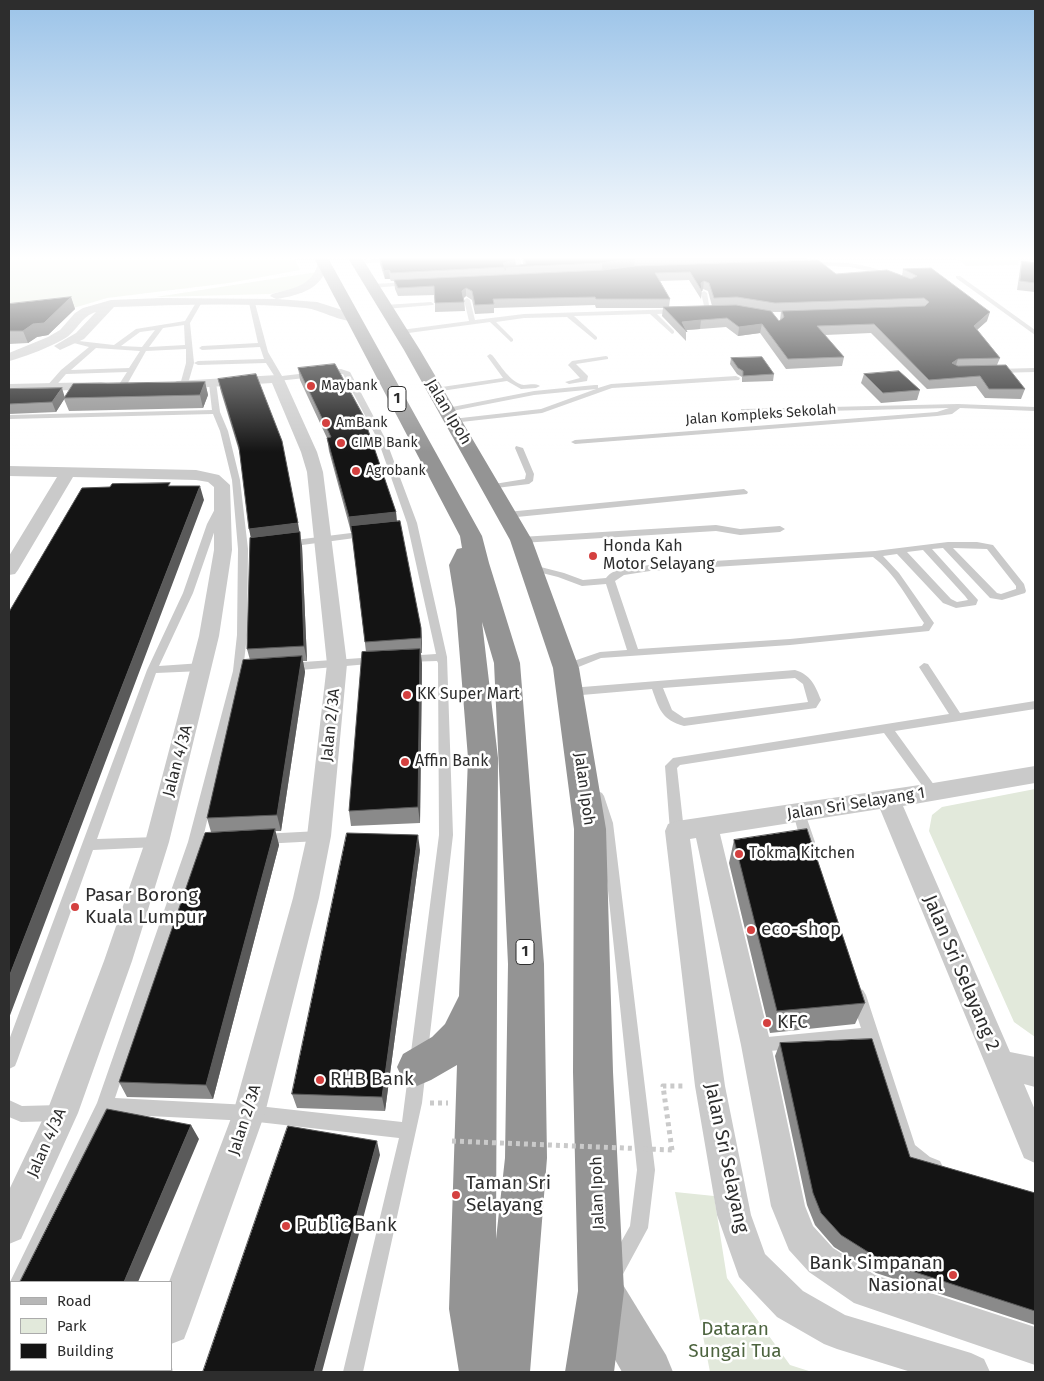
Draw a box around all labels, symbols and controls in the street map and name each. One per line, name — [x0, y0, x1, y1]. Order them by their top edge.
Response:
street label: Jalan Ipoh — [421, 376, 475, 448]
place label: Maybank — [321, 378, 377, 394]
marker: Maybank — [305, 380, 317, 392]
road number: 1 — [388, 386, 406, 412]
street label: Jalan Kompleks Sekolah — [685, 401, 837, 429]
place label: AmBank — [336, 415, 388, 431]
marker: AmBank — [320, 417, 332, 429]
place label: CIMB Bank — [351, 435, 418, 451]
marker: CIMB Bank — [335, 437, 347, 449]
place label: Agrobank — [366, 463, 426, 479]
marker: Agrobank — [350, 465, 362, 477]
place label: Honda Kah Motor Selayang — [603, 537, 715, 575]
marker: Honda Kah Motor Selayang — [587, 550, 599, 562]
place label: KK Super Mart — [417, 685, 520, 705]
street label: Jalan 2/3A — [318, 688, 344, 762]
marker: KK Super Mart — [401, 689, 413, 701]
street label: Jalan 4/3A — [159, 723, 197, 799]
street label: Jalan Ipoh — [569, 751, 599, 827]
place label: Affin Bank — [415, 752, 488, 772]
marker: Affin Bank — [399, 756, 411, 768]
street label: Jalan Sri Selayang 1 — [786, 784, 926, 824]
place label: Tokma Kitchen — [749, 844, 855, 864]
marker: Tokma Kitchen — [733, 848, 745, 860]
place label: Pasar Borong Kuala Lumpur — [85, 885, 204, 929]
street label: Jalan Sri Selayang 2 — [918, 892, 1004, 1054]
marker: Pasar Borong Kuala Lumpur — [69, 901, 81, 913]
place label: eco-shop — [761, 919, 841, 941]
marker: eco-shop — [745, 924, 757, 936]
road number: 1 — [516, 940, 534, 964]
place label: KFC — [777, 1012, 808, 1034]
marker: KFC — [761, 1017, 773, 1029]
place label: RHB Bank — [330, 1069, 414, 1091]
marker: RHB Bank — [314, 1074, 326, 1086]
street label: Jalan Sri Selayang — [699, 1081, 753, 1235]
street label: Jalan 2/3A — [225, 1082, 265, 1158]
street label: Jalan 4/3A — [23, 1106, 71, 1180]
street label: Jalan Ipoh — [587, 1156, 609, 1230]
place label: Taman Sri Selayang — [466, 1173, 551, 1217]
marker: Taman Sri Selayang — [450, 1189, 462, 1201]
place label: Public Bank — [296, 1215, 397, 1237]
marker: Public Bank — [280, 1220, 292, 1232]
place label: Bank Simpanan Nasional — [809, 1253, 943, 1297]
marker: Bank Simpanan Nasional — [947, 1269, 959, 1281]
legend — [10, 1281, 172, 1371]
text: Road — [57, 1292, 92, 1310]
text: Park — [57, 1317, 87, 1335]
park label: Dataran Sungai Tua — [688, 1319, 782, 1363]
text: Building — [57, 1342, 113, 1360]

